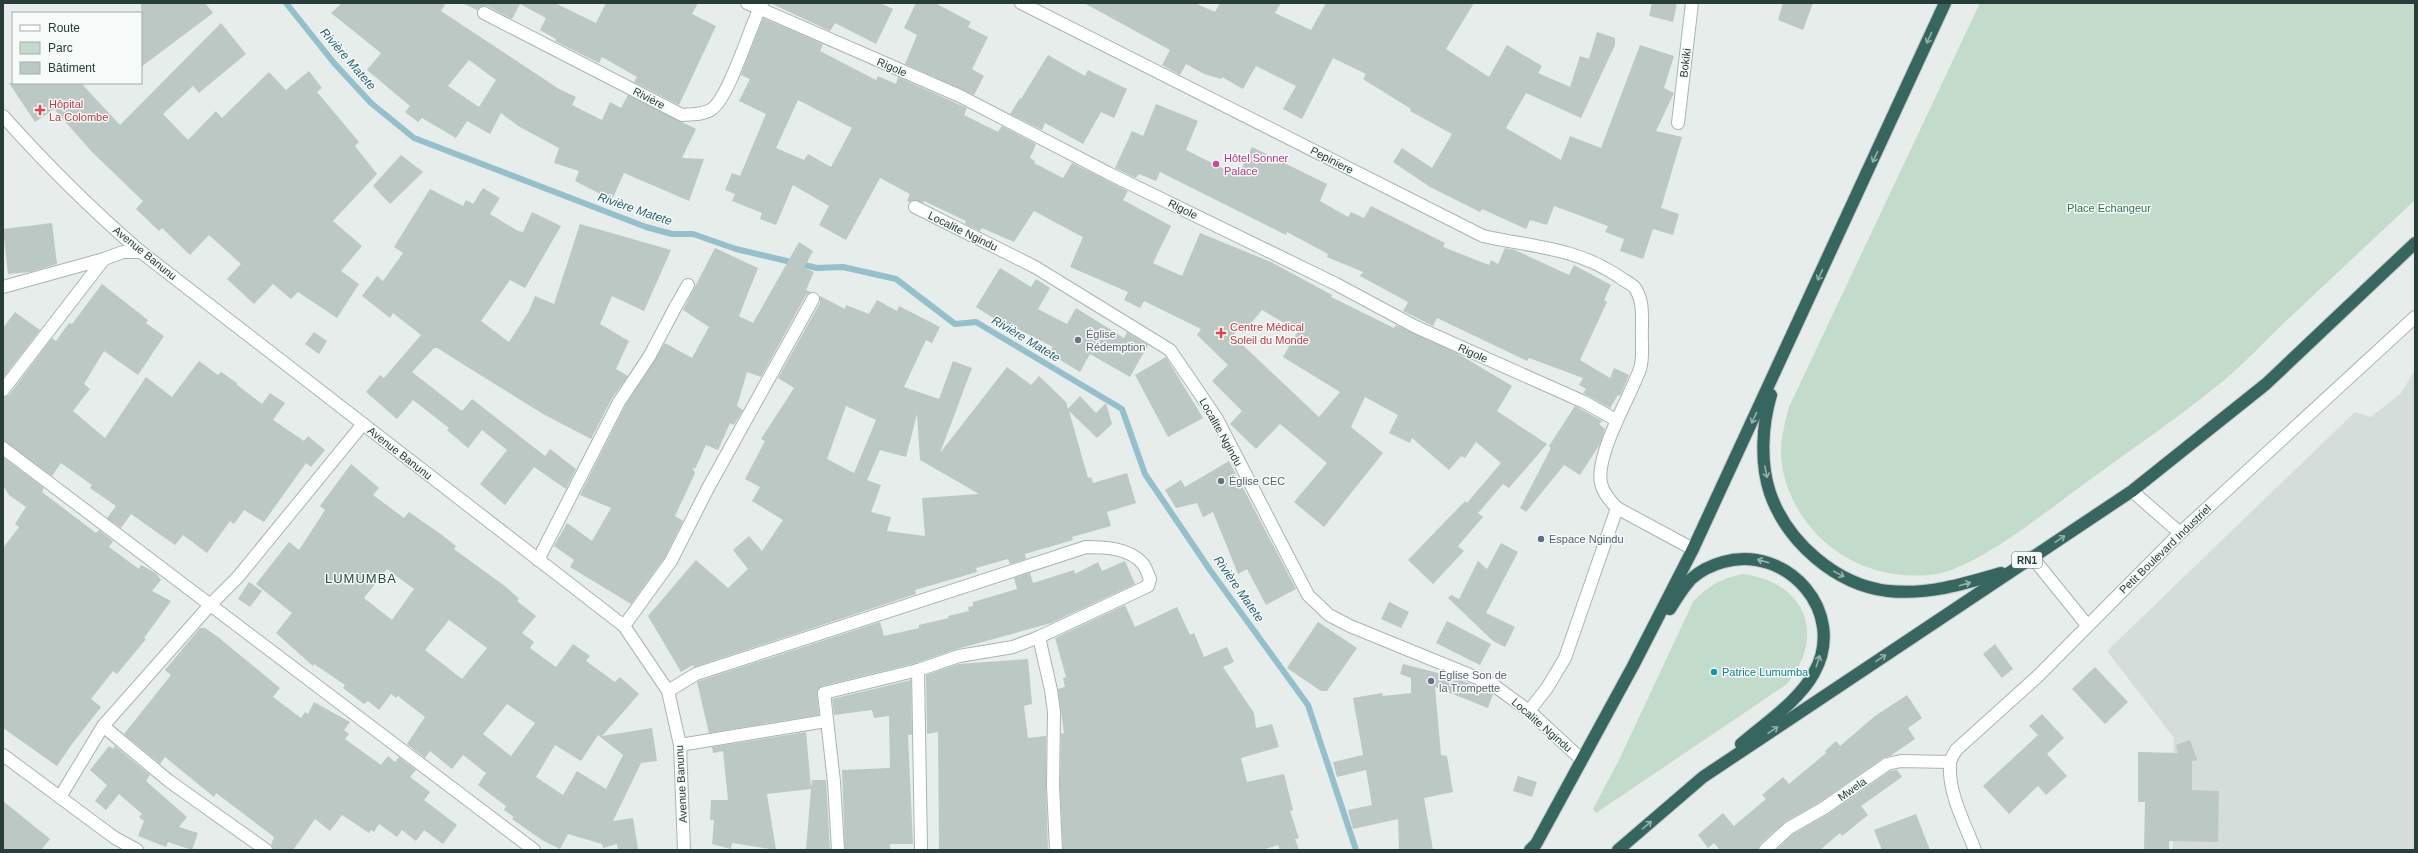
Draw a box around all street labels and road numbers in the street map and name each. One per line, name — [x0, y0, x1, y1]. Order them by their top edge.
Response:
street label: Bokiki — [1677, 48, 1693, 78]
street label: Rigole — [875, 55, 909, 79]
street label: Rivière — [631, 85, 667, 111]
street label: Pepiniere — [1309, 144, 1355, 176]
street label: Rigole — [1166, 197, 1200, 221]
street label: Localite Ngindu — [926, 209, 1000, 253]
street label: Avenue Banunu — [111, 224, 179, 282]
street label: Rigole — [1456, 341, 1490, 365]
street label: Localite Ngindu — [1197, 396, 1245, 468]
street label: Avenue Banunu — [366, 424, 434, 482]
street label: Petit Boulevard Industriel — [2117, 502, 2213, 596]
road number: RN1 — [2012, 552, 2042, 568]
street label: Localite Ngindu — [1509, 696, 1575, 754]
street label: Avenue Banunu — [673, 745, 689, 823]
street label: Mwela — [1836, 774, 1869, 803]

